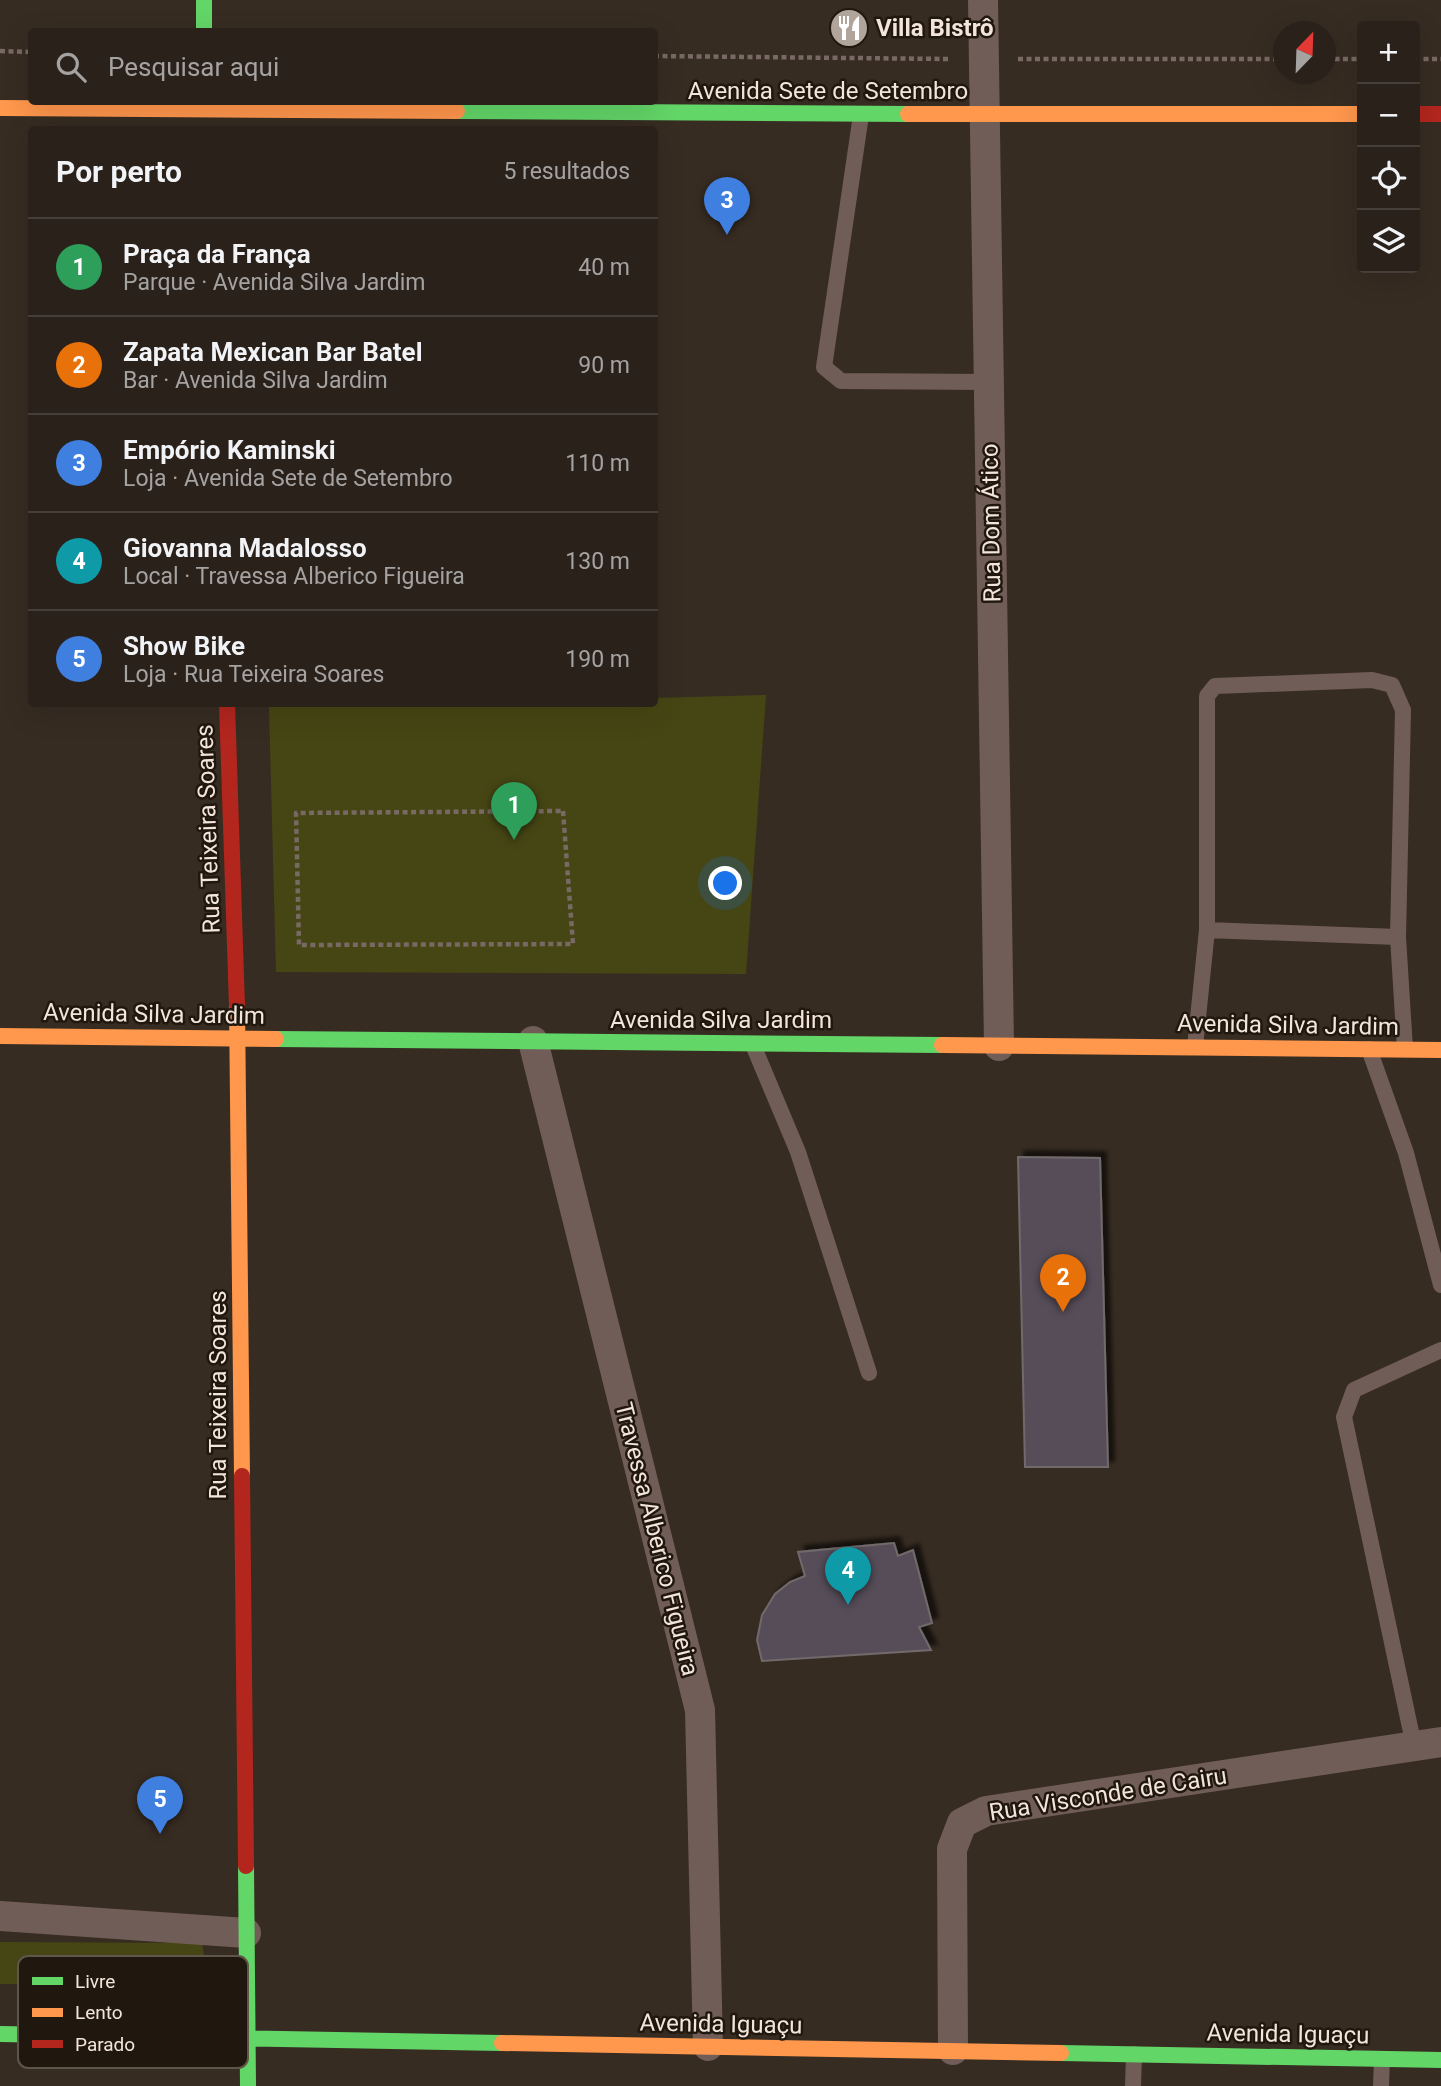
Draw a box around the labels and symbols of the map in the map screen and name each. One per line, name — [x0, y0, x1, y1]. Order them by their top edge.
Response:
restaurant icon: Villa Bistrô — [828, 7, 870, 49]
place label: Villa Bistrô — [876, 14, 994, 42]
north arrow — [1273, 21, 1336, 84]
street label: Avenida Sete de Setembro — [688, 77, 968, 105]
pin: 3 — [704, 177, 750, 235]
street label: Rua Dom Ático — [976, 443, 1006, 603]
street label: Rua Teixeira Soares — [190, 724, 226, 934]
pin: 1 — [491, 782, 537, 840]
your location — [708, 866, 742, 900]
street label: Avenida Silva Jardim — [43, 998, 265, 1030]
street label: Avenida Silva Jardim — [610, 1006, 832, 1034]
street label: Avenida Silva Jardim — [1177, 1009, 1399, 1041]
pin: 2 — [1040, 1254, 1086, 1312]
street label: Rua Teixeira Soares — [204, 1290, 232, 1500]
street label: Travessa Alberico Figueira — [609, 1399, 705, 1679]
pin: 4 — [825, 1547, 871, 1605]
street label: Rua Visconde de Cairu — [987, 1761, 1229, 1827]
pin: 5 — [137, 1776, 183, 1834]
legend — [18, 1956, 248, 2068]
text: Livre — [75, 1970, 115, 1993]
text: Lento — [75, 2001, 123, 2024]
street label: Avenida Iguaçu — [639, 2009, 803, 2039]
street label: Avenida Iguaçu — [1206, 2019, 1370, 2049]
text: Parado — [75, 2033, 135, 2056]

